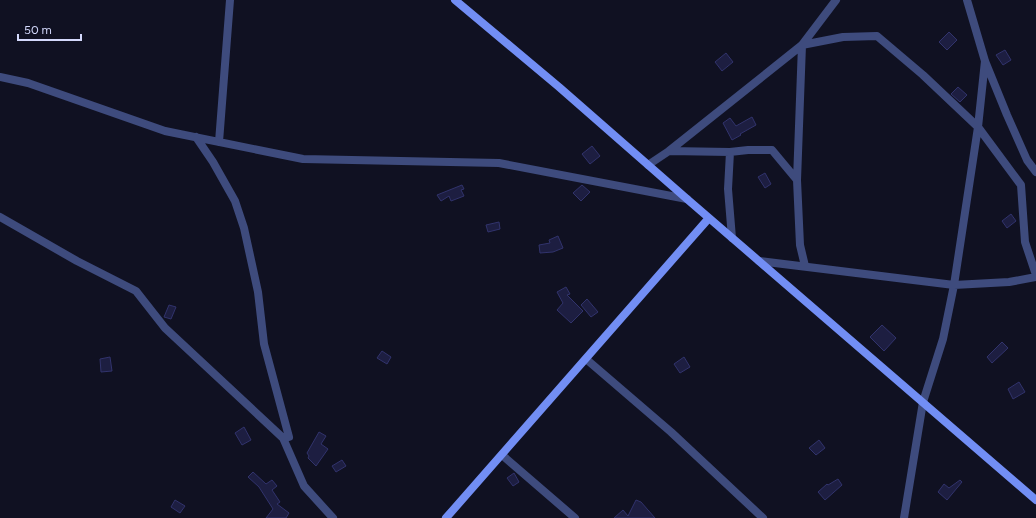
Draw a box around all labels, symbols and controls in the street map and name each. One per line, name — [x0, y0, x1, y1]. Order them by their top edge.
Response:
scale bar — [18, 16, 81, 42]
text: 50 m — [24, 23, 52, 37]

